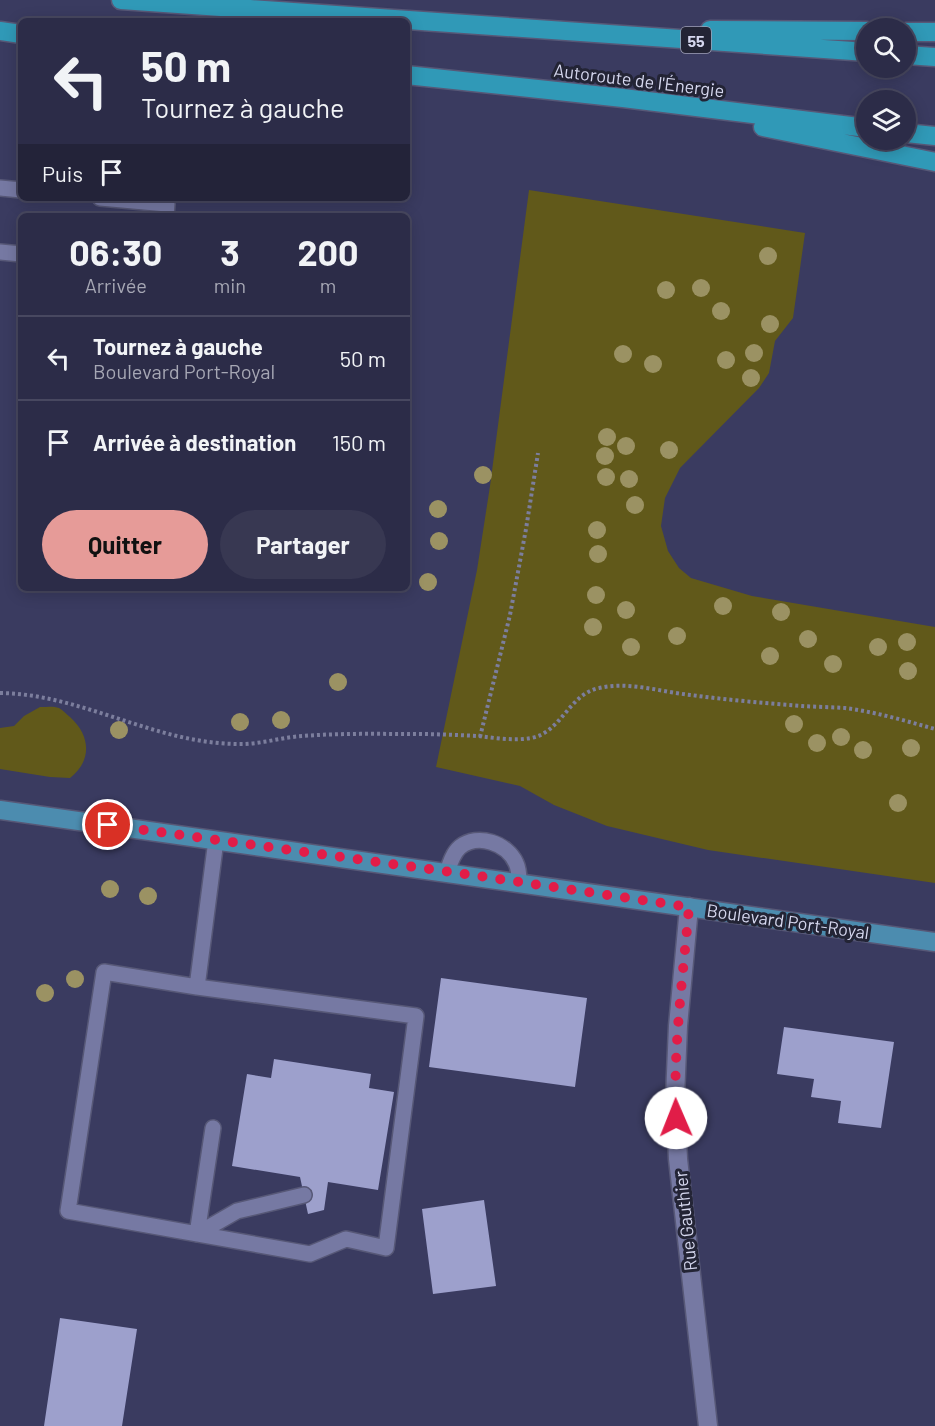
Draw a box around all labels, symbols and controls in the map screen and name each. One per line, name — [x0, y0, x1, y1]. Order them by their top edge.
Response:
map controls — [856, 18, 916, 150]
button: search — [856, 18, 916, 78]
road number: 55 — [681, 27, 711, 53]
text: 50 m — [141, 40, 231, 90]
icon: left — [42, 42, 120, 120]
street label: Autoroute de l'Énergie — [552, 59, 726, 101]
button: layers — [856, 90, 916, 150]
text: Tournez à gauche — [141, 91, 344, 123]
icon: arrive — [95, 156, 128, 189]
text: Puis — [42, 160, 83, 186]
text: 06:30 — [69, 230, 162, 273]
text: 3 — [220, 230, 240, 273]
text: 200 — [297, 230, 359, 273]
text: Arrivée — [85, 273, 147, 297]
text: min — [214, 273, 246, 297]
text: m — [320, 273, 336, 297]
text: Tournez à gauche — [93, 333, 263, 359]
icon: left — [42, 342, 75, 375]
text: 50 m — [340, 345, 386, 371]
text: Boulevard Port-Royal — [93, 359, 275, 383]
icon: arrive — [42, 426, 75, 459]
text: Arrivée à destination — [93, 429, 296, 455]
text: 150 m — [332, 429, 386, 455]
button: Quitter — [42, 510, 208, 579]
button: Partager — [220, 510, 386, 579]
pin — [82, 799, 133, 850]
icon: arrive — [91, 808, 124, 841]
street label: Boulevard Port-Royal — [705, 899, 871, 943]
position arrow — [644, 1086, 708, 1150]
street label: Rue Gauthier — [669, 1169, 701, 1272]

